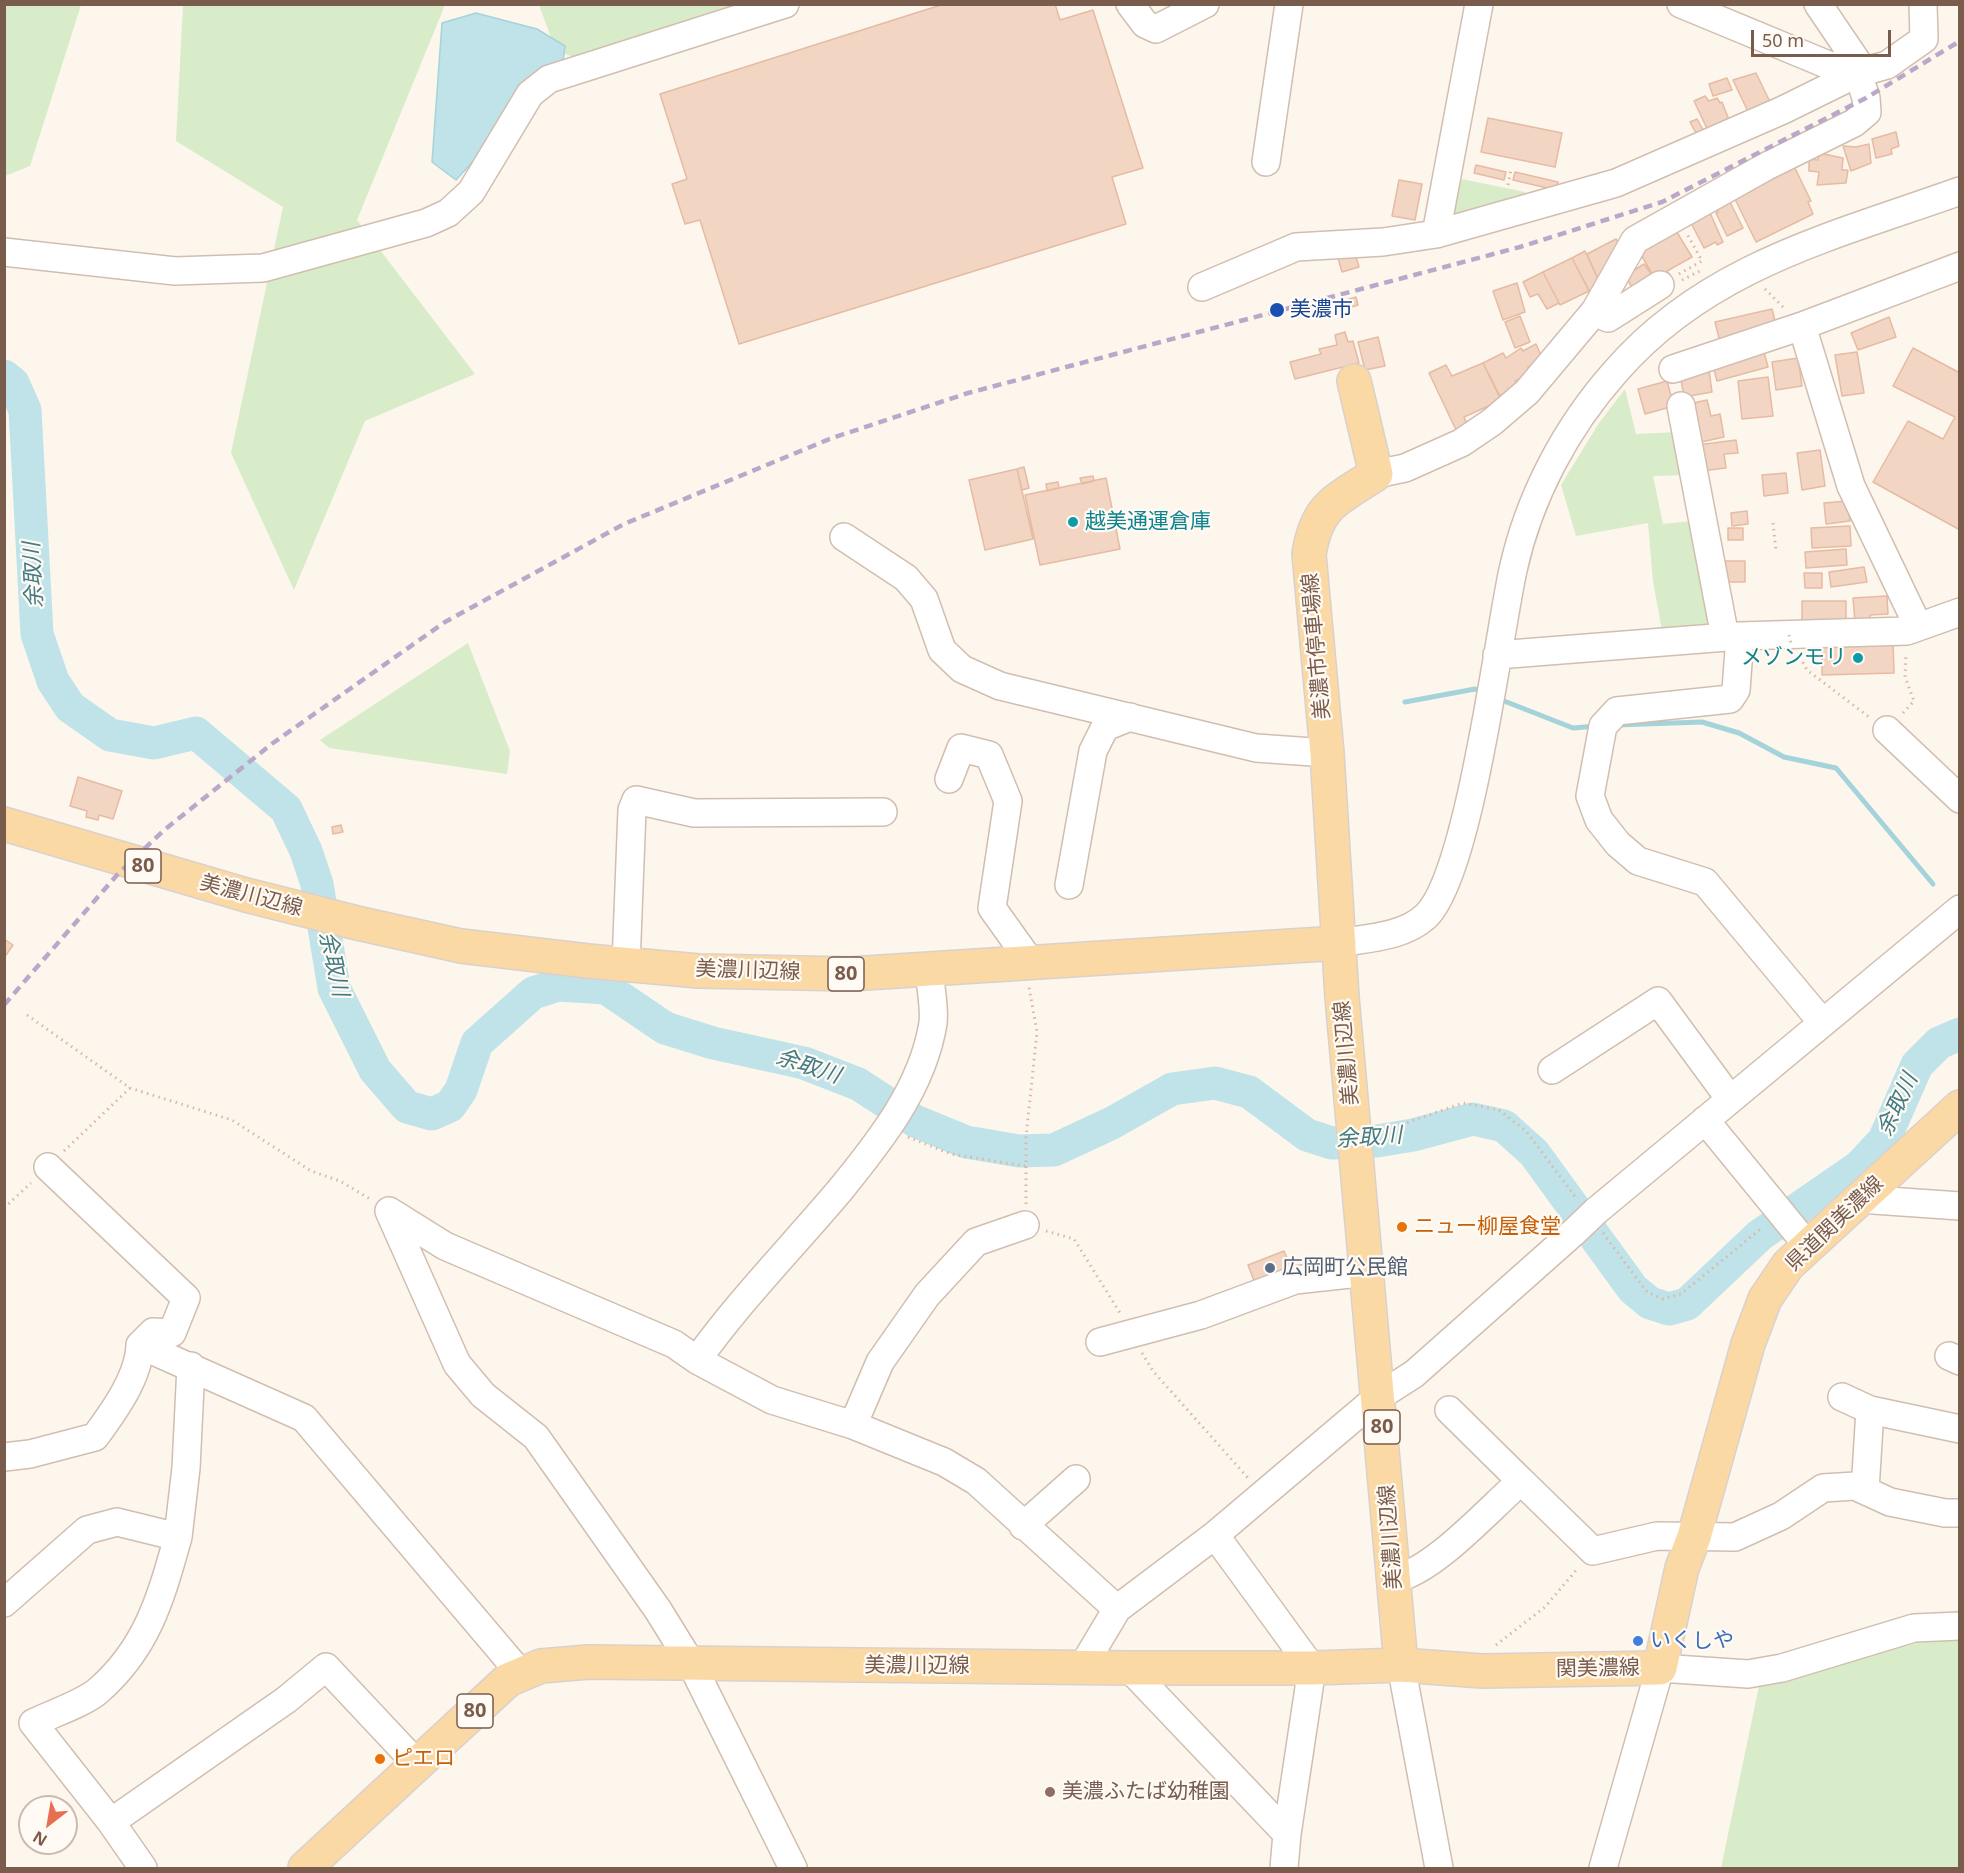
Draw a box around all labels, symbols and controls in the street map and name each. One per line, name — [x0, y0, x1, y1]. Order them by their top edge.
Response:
scale bar — [1754, 18, 1894, 56]
text: 50 m — [1762, 28, 1804, 52]
place label: 美濃市 — [1290, 297, 1353, 323]
marker: 美濃市 — [1268, 301, 1286, 319]
place label: 越美通運倉庫 — [1085, 509, 1211, 535]
marker: 越美通運倉庫 — [1066, 515, 1080, 529]
water label: 余取川 — [19, 541, 49, 609]
street label: 美濃市停車場線 — [1298, 572, 1336, 720]
place label: メゾンモリ — [1741, 645, 1846, 671]
marker: メゾンモリ — [1851, 651, 1865, 665]
road number: 80 — [125, 849, 161, 883]
street label: 美濃川辺線 — [197, 870, 305, 922]
water label: 余取川 — [313, 929, 353, 999]
street label: 美濃川辺線 — [695, 957, 801, 985]
road number: 80 — [828, 957, 864, 991]
street label: 美濃川辺線 — [1330, 1000, 1364, 1106]
water label: 余取川 — [773, 1044, 843, 1090]
water label: 余取川 — [1872, 1070, 1924, 1140]
water label: 余取川 — [1335, 1123, 1403, 1153]
street label: 県道関美濃線 — [1781, 1171, 1889, 1277]
place label: ニュー柳屋食堂 — [1414, 1214, 1561, 1240]
marker: ニュー柳屋食堂 — [1395, 1220, 1409, 1234]
place label: 広岡町公民館 — [1282, 1255, 1408, 1281]
marker: 広岡町公民館 — [1263, 1261, 1277, 1275]
road number: 80 — [1364, 1410, 1400, 1444]
street label: 美濃川辺線 — [1375, 1484, 1407, 1590]
place label: いくしや — [1650, 1628, 1734, 1654]
marker: いくしや — [1631, 1634, 1645, 1648]
street label: 美濃川辺線 — [865, 1653, 969, 1679]
street label: 関美濃線 — [1556, 1656, 1640, 1682]
road number: 80 — [457, 1694, 493, 1728]
place label: ピエロ — [392, 1746, 455, 1772]
marker: ピエロ — [373, 1752, 387, 1766]
place label: 美濃ふたば幼稚園 — [1062, 1779, 1230, 1805]
marker: 美濃ふたば幼稚園 — [1043, 1785, 1057, 1799]
north arrow — [18, 1795, 78, 1855]
text: N — [29, 1826, 51, 1851]

